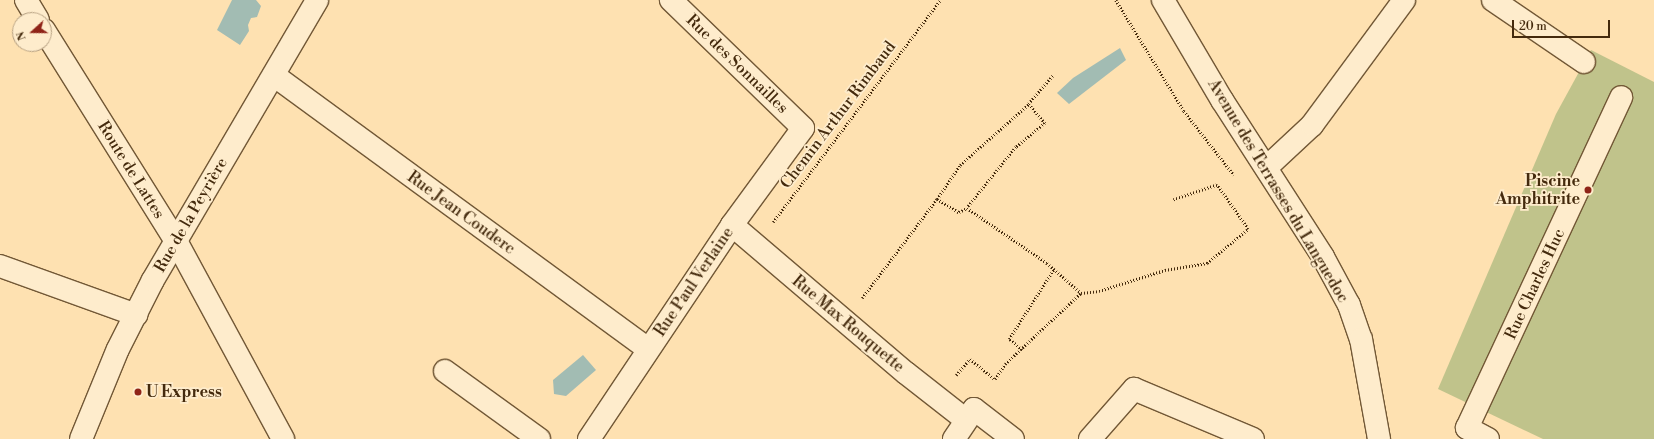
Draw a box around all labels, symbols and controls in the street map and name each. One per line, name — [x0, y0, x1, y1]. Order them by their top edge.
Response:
street label: Rue des Sonnailles — [682, 10, 792, 118]
north arrow — [12, 12, 52, 52]
scale bar — [1514, 12, 1612, 38]
text: 20 m — [1519, 19, 1547, 34]
text: N — [14, 29, 30, 43]
street label: Chemin Arthur Rimbaud — [776, 38, 900, 192]
street label: Avenue des Terrasses du Languedoc — [1204, 76, 1352, 306]
street label: Route de Lattes — [93, 118, 169, 222]
street label: Rue de la Peyrière — [150, 154, 232, 276]
street label: Rue Jean Couderc — [403, 167, 519, 259]
place label: Piscine Amphitrite — [1496, 171, 1580, 209]
marker: Piscine Amphitrite — [1583, 185, 1593, 195]
street label: Rue Paul Verlaine — [650, 224, 738, 340]
street label: Rue Charles Huc — [1501, 226, 1569, 342]
street label: Rue Max Rouquette — [788, 271, 908, 377]
place label: U Express — [146, 382, 222, 402]
marker: U Express — [133, 387, 143, 397]

